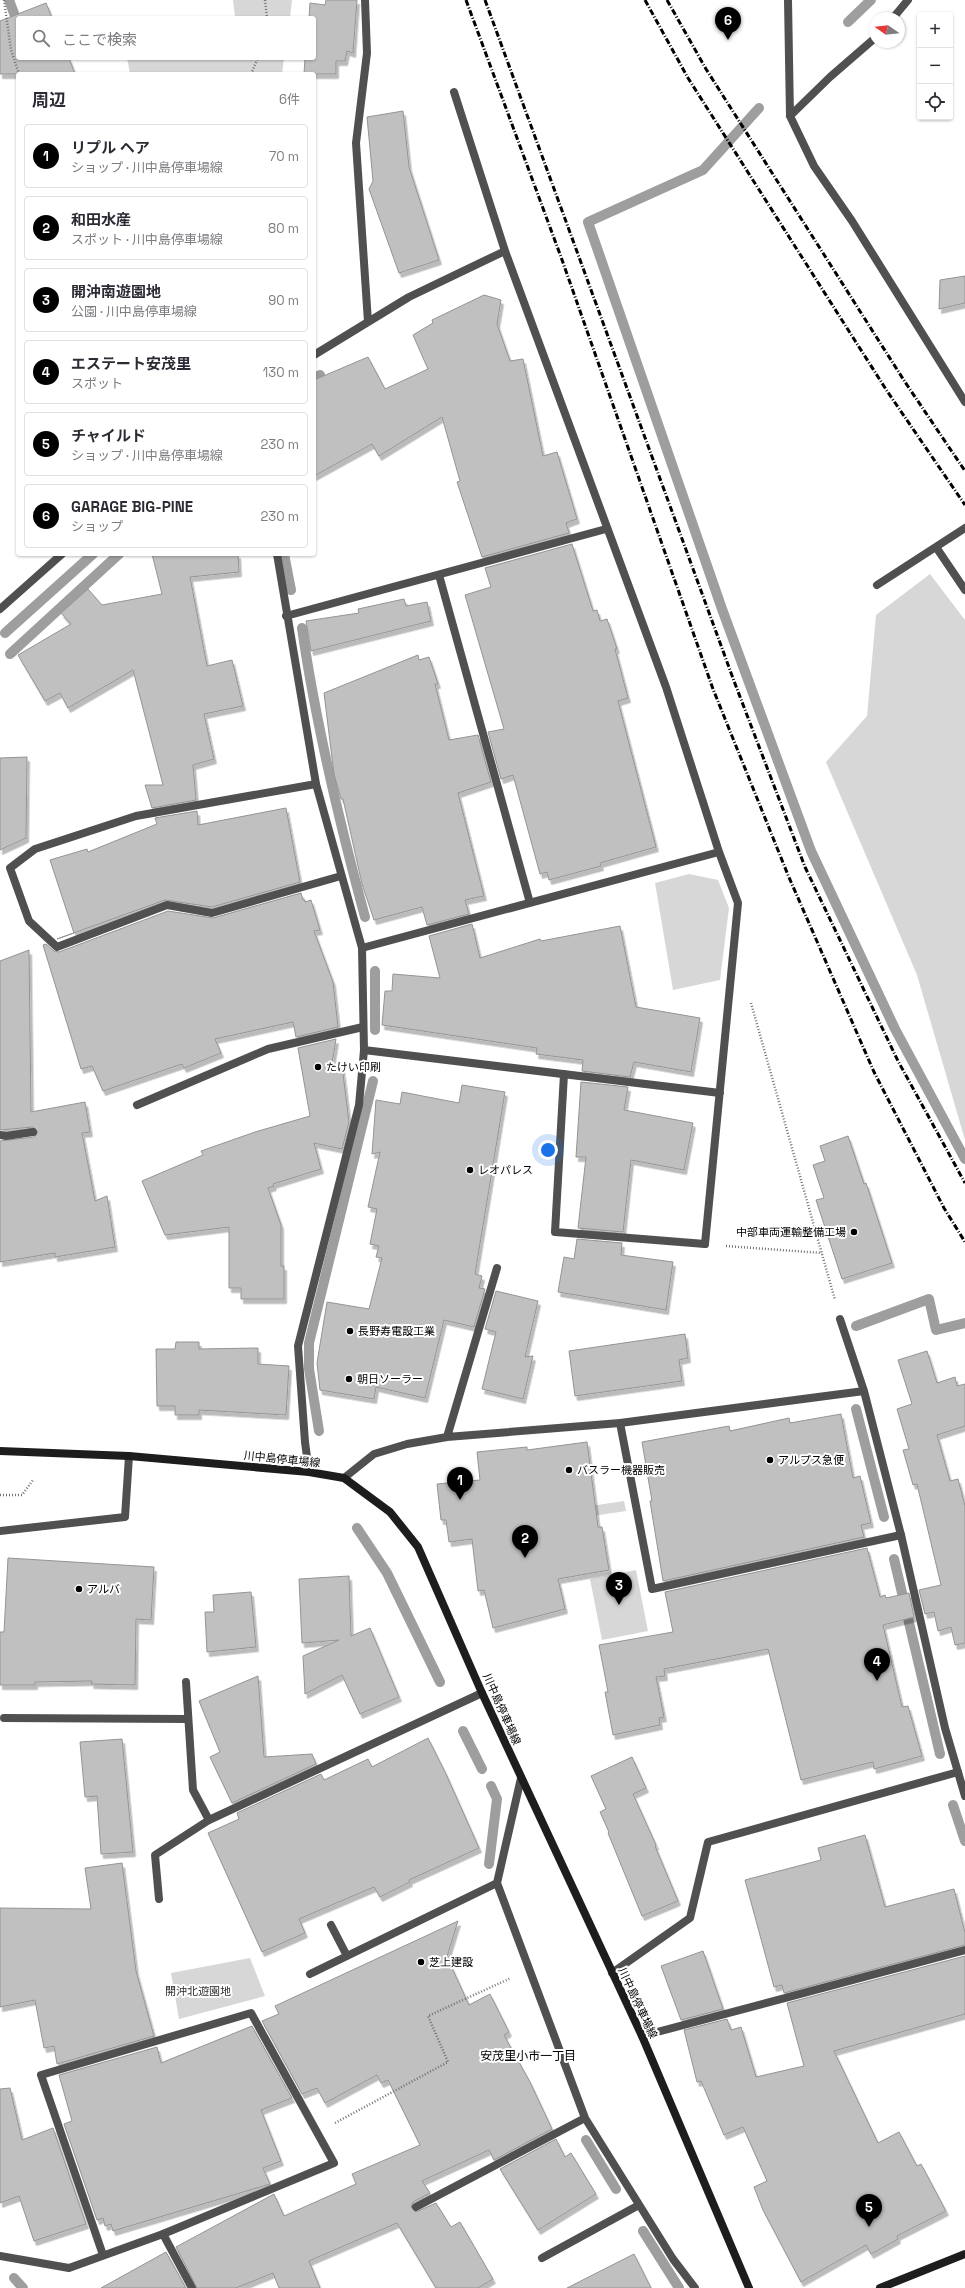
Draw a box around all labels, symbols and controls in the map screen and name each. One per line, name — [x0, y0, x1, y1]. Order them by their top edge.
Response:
pin: 6 — [715, 7, 741, 40]
north arrow — [869, 12, 905, 48]
map controls — [917, 12, 953, 120]
button: + — [917, 12, 953, 48]
search box — [16, 16, 316, 60]
icon: search — [30, 27, 52, 49]
text: ここで検索 — [62, 30, 137, 49]
button: − — [917, 48, 953, 84]
button: locate — [917, 84, 953, 120]
text: 周辺 — [32, 89, 66, 111]
text: 6件 — [279, 91, 300, 108]
text: リプル ヘア — [71, 138, 150, 157]
text: 1 — [43, 148, 49, 165]
text: 70 m — [269, 148, 299, 165]
text: ショップ · 川中島停車場線 — [71, 159, 223, 176]
text: 和田水産 — [71, 210, 131, 229]
text: 2 — [42, 220, 50, 237]
text: 80 m — [268, 220, 299, 237]
text: スポット · 川中島停車場線 — [71, 231, 223, 248]
text: 開沖南遊園地 — [71, 282, 161, 301]
text: 3 — [42, 292, 50, 309]
text: 90 m — [268, 292, 299, 309]
text: 公園 · 川中島停車場線 — [71, 303, 197, 320]
text: エステート安茂里 — [71, 354, 191, 373]
text: 4 — [42, 364, 50, 381]
text: 130 m — [263, 364, 299, 381]
text: スポット — [71, 375, 123, 392]
text: チャイルド — [71, 426, 146, 445]
text: 5 — [42, 436, 50, 453]
text: 230 m — [261, 436, 299, 453]
text: ショップ · 川中島停車場線 — [71, 447, 223, 464]
text: GARAGE BIG-PINE — [71, 497, 193, 516]
text: 6 — [42, 508, 50, 525]
text: 230 m — [261, 508, 299, 525]
text: ショップ — [71, 518, 123, 535]
place label: たけい印刷 — [326, 1060, 381, 1074]
marker: たけい印刷 — [313, 1062, 323, 1072]
your location — [538, 1140, 558, 1160]
place label: レオパレス — [478, 1163, 533, 1177]
marker: レオパレス — [465, 1165, 475, 1175]
place label: 中部車両運輸整備工場 — [736, 1225, 846, 1239]
marker: 中部車両運輸整備工場 — [849, 1227, 859, 1237]
place label: 長野寿電設工業 — [358, 1324, 435, 1338]
marker: 長野寿電設工業 — [345, 1326, 355, 1336]
place label: 朝日ソーラー — [357, 1372, 423, 1386]
marker: 朝日ソーラー — [344, 1374, 354, 1384]
street label: 川中島停車場線 — [243, 1448, 321, 1470]
place label: アルプス急便 — [778, 1453, 845, 1467]
marker: アルプス急便 — [765, 1455, 775, 1465]
place label: バスラー機器販売 — [577, 1463, 665, 1477]
marker: バスラー機器販売 — [564, 1465, 574, 1475]
pin: 1 — [447, 1467, 473, 1500]
pin: 2 — [512, 1525, 538, 1558]
pin: 3 — [606, 1572, 632, 1605]
place label: アルバ — [87, 1582, 120, 1596]
marker: アルバ — [74, 1584, 84, 1594]
pin: 4 — [864, 1648, 890, 1681]
street label: 川中島停車場線 — [480, 1671, 524, 1747]
place label: 芝上建設 — [429, 1955, 473, 1969]
marker: 芝上建設 — [416, 1957, 426, 1967]
street label: 川中島停車場線 — [615, 1965, 661, 2041]
park label: 開沖北遊園地 — [165, 1984, 231, 1998]
district label: 安茂里小市一丁目 — [480, 2048, 576, 2064]
pin: 5 — [856, 2194, 882, 2227]

